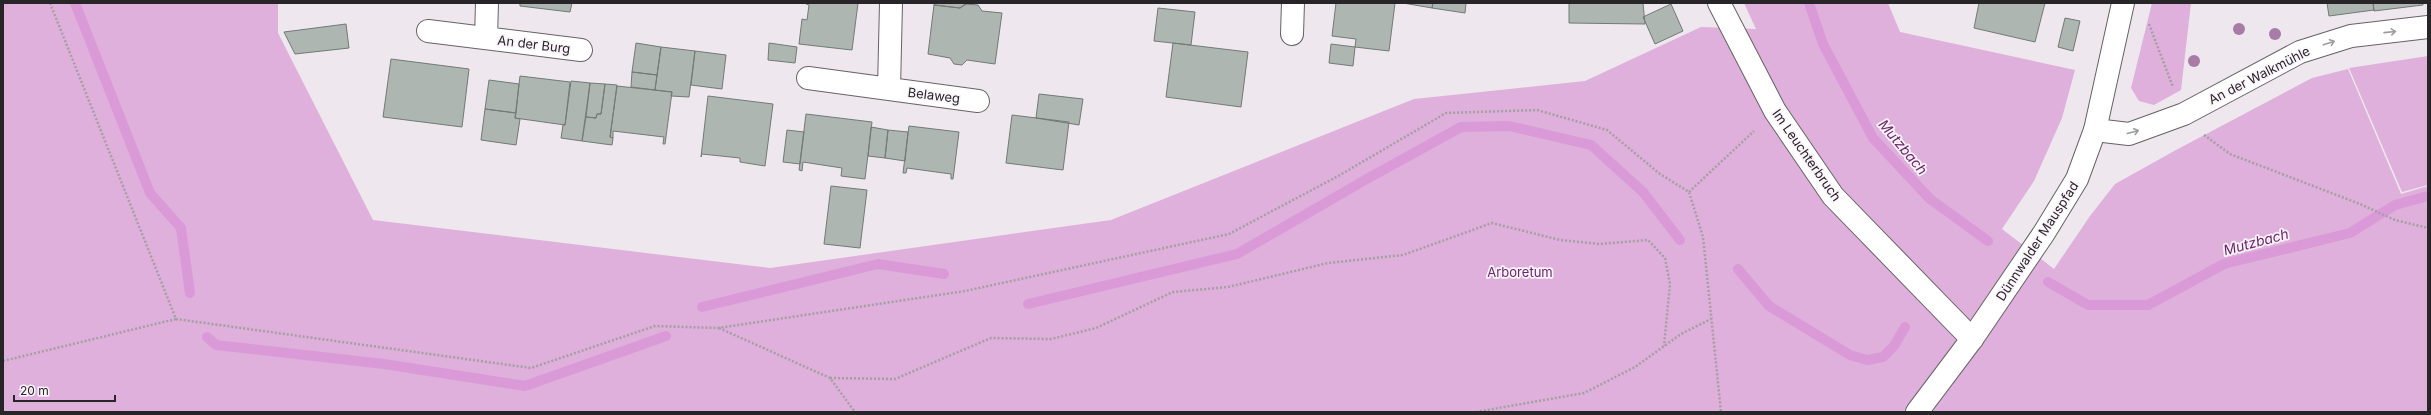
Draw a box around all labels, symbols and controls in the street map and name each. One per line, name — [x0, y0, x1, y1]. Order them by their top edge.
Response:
one-way arrow — [2383, 28, 2396, 35]
street label: An der Burg — [497, 32, 571, 56]
one-way arrow — [2322, 39, 2335, 46]
street label: An der Walkmühle — [2206, 43, 2312, 107]
street label: Belaweg — [907, 84, 961, 106]
street label: Im Leuchterbruch — [1769, 106, 1845, 204]
water label: Mutzbach — [1875, 116, 1931, 178]
one-way arrow — [2126, 128, 2139, 135]
street label: Dünnwalder Mauspfad — [1992, 178, 2082, 304]
water label: Mutzbach — [2221, 225, 2290, 258]
park label: Arboretum — [1487, 264, 1553, 280]
scale bar — [14, 377, 115, 403]
text: 20 m — [20, 383, 49, 398]

